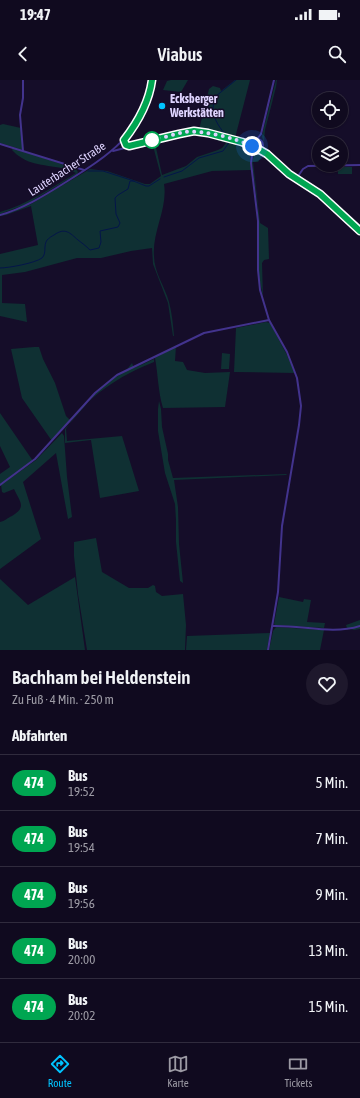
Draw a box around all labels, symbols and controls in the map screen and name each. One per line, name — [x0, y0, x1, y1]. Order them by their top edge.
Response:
text: 19:47 — [20, 6, 51, 23]
icon: back — [12, 43, 34, 65]
icon: search — [326, 43, 348, 65]
text: Viabus — [158, 44, 202, 65]
place label: Ecksberger Werkstätten — [169, 92, 224, 120]
map controls — [312, 92, 348, 172]
button: locate — [312, 92, 348, 128]
marker: Ecksberger Werkstätten — [157, 101, 167, 111]
unlabelled marker — [143, 131, 161, 149]
your location — [242, 136, 262, 156]
button: layers — [312, 136, 348, 172]
street label: Lauterbacher Straße — [26, 139, 108, 199]
button: heart — [306, 663, 348, 705]
text: Bachham bei Heldenstein — [12, 666, 191, 688]
text: Zu Fuß · 4 Min. · 250 m — [12, 692, 114, 707]
text: Abfahrten — [12, 727, 67, 744]
text: Bus — [68, 767, 88, 784]
text: 5 Min. — [315, 774, 348, 791]
text: 474 — [24, 775, 44, 791]
text: 19:52 — [68, 784, 95, 799]
text: Bus — [68, 823, 88, 840]
text: 7 Min. — [315, 830, 348, 847]
text: 474 — [24, 831, 44, 847]
text: 19:54 — [68, 840, 95, 855]
text: Bus — [68, 879, 88, 896]
text: 9 Min. — [315, 886, 348, 903]
text: 474 — [24, 887, 44, 903]
text: 19:56 — [68, 896, 95, 911]
text: Bus — [68, 935, 88, 952]
text: 13 Min. — [308, 942, 348, 959]
text: 474 — [24, 943, 44, 959]
text: 20:00 — [68, 952, 95, 967]
text: Bus — [68, 991, 88, 1008]
text: 15 Min. — [308, 998, 348, 1015]
text: 474 — [24, 999, 44, 1015]
text: 20:02 — [68, 1008, 95, 1023]
tab: Route — [48, 1053, 72, 1089]
tab: Karte — [167, 1053, 189, 1089]
tab: Tickets — [284, 1053, 312, 1089]

